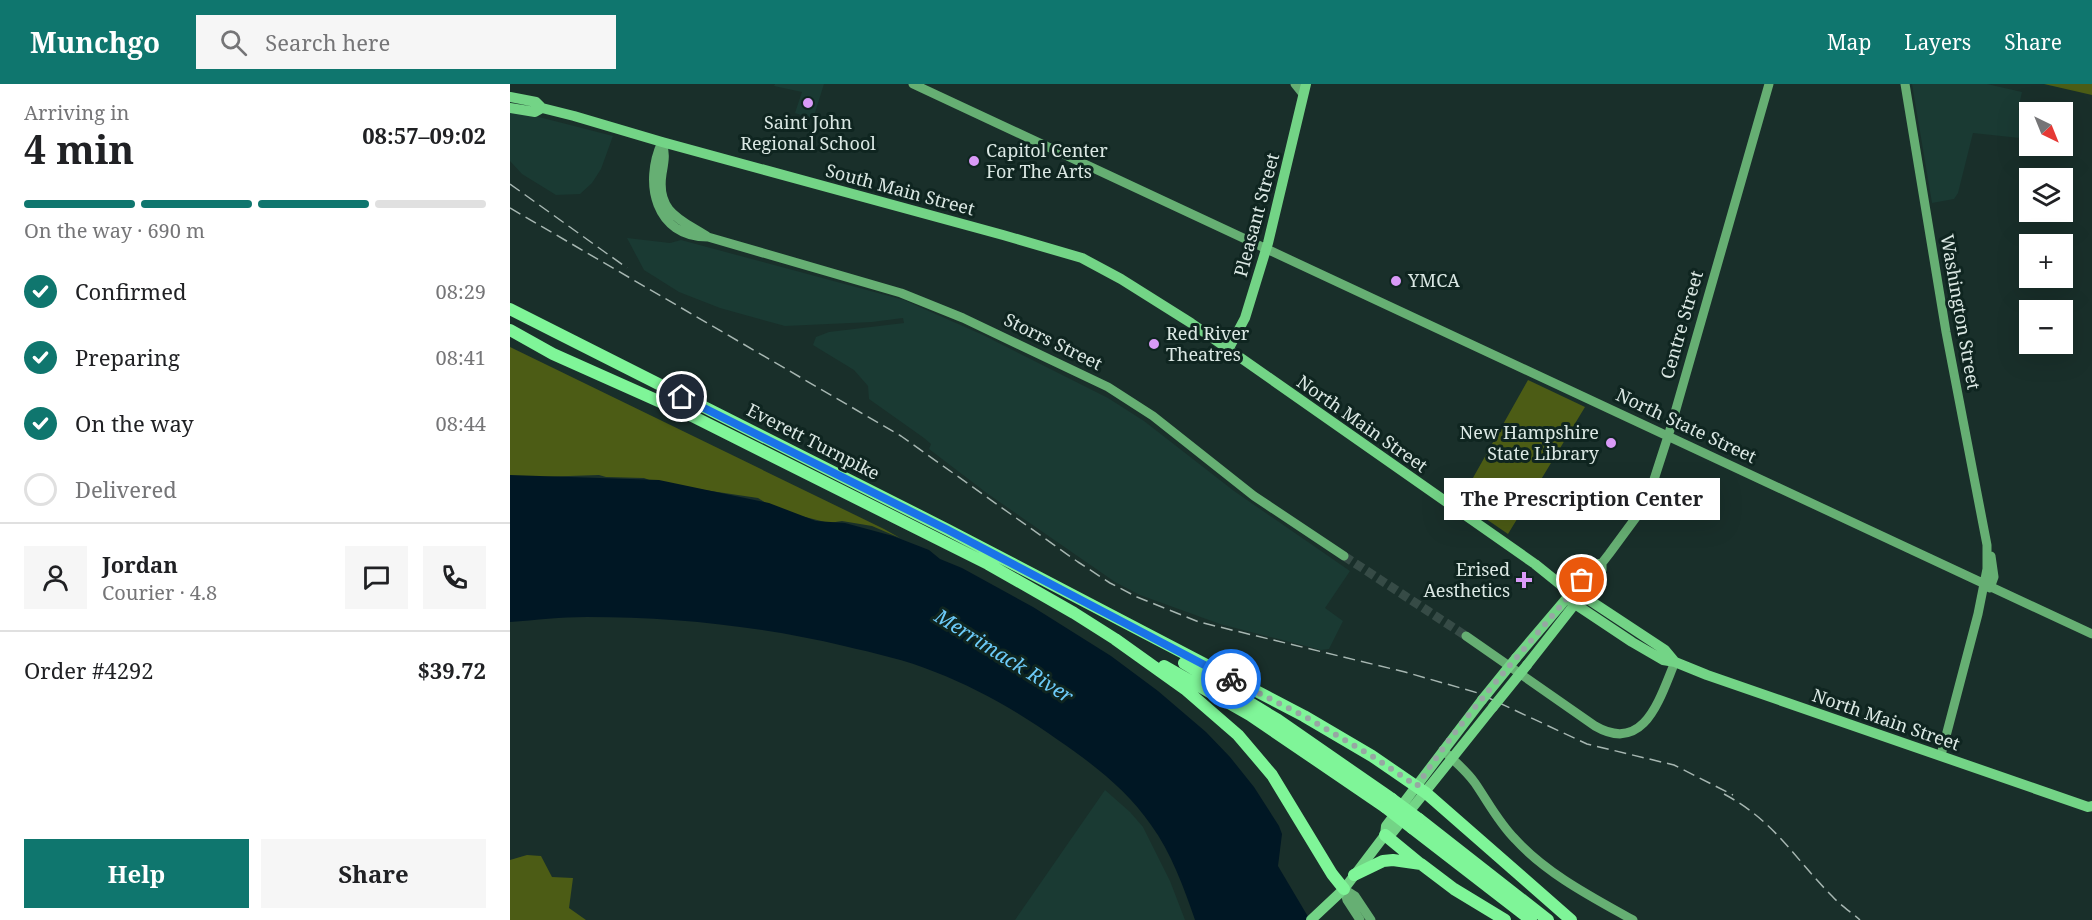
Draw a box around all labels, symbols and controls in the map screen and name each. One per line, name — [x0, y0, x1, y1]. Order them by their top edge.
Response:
search box — [196, 15, 616, 69]
text: Munchgo — [30, 23, 160, 61]
icon: search — [217, 26, 250, 59]
text: Search here — [265, 27, 390, 57]
text: Map — [1827, 28, 1871, 56]
text: Layers — [1904, 28, 1971, 56]
text: Share — [2004, 28, 2062, 56]
marker: Saint John Regional School — [801, 96, 815, 110]
text: Arriving in — [24, 99, 129, 126]
north arrow — [2019, 102, 2073, 156]
map controls — [2019, 102, 2073, 354]
place label: Saint John Regional School — [740, 110, 876, 155]
text: 08:57–09:02 — [362, 120, 486, 150]
text: 4 min — [24, 122, 134, 175]
place label: Capitol Center For The Arts — [986, 138, 1108, 183]
street label: Pleasant Street — [1228, 150, 1284, 279]
marker: Capitol Center For The Arts — [967, 154, 981, 168]
street label: South Main Street — [823, 158, 977, 220]
button: layers — [2019, 168, 2073, 222]
text: On the way · 690 m — [24, 217, 205, 244]
street label: Washington Street — [1935, 232, 1986, 391]
button: + — [2019, 234, 2073, 288]
place label: YMCA — [1407, 268, 1460, 292]
street label: Centre Street — [1654, 268, 1708, 382]
marker: YMCA — [1389, 274, 1403, 288]
icon: check — [24, 275, 57, 308]
text: Confirmed — [75, 276, 186, 306]
text: 08:29 — [436, 278, 486, 305]
button: − — [2019, 300, 2073, 354]
street label: Storrs Street — [1000, 307, 1107, 375]
place label: Red River Theatres — [1166, 321, 1250, 366]
marker: Red River Theatres — [1147, 337, 1161, 351]
icon: check — [24, 341, 57, 374]
text: Preparing — [75, 342, 180, 372]
text: 08:41 — [436, 344, 486, 371]
street label: North Main Street — [1292, 369, 1433, 477]
pin — [656, 371, 707, 422]
icon: home — [665, 380, 698, 413]
street label: North State Street — [1612, 382, 1760, 468]
street label: Everett Turnpike — [743, 397, 884, 485]
icon: check — [24, 407, 57, 440]
text: On the way — [75, 408, 194, 438]
text: 08:44 — [436, 410, 486, 437]
place label: New Hampshire State Library — [1460, 420, 1600, 465]
marker: New Hampshire State Library — [1604, 436, 1618, 450]
text: Delivered — [75, 474, 177, 504]
callout: The Prescription Center — [1444, 478, 1720, 520]
text: The Prescription Center — [1461, 485, 1703, 512]
button: person — [24, 546, 87, 609]
button: chat — [345, 546, 408, 609]
button: phone — [423, 546, 486, 609]
text: Jordan — [102, 549, 178, 579]
pin — [1556, 554, 1607, 605]
place label: Erised Aesthetics — [1423, 557, 1510, 602]
icon: bag — [1565, 563, 1598, 596]
marker: Erised Aesthetics — [1515, 571, 1533, 589]
text: Courier · 4.8 — [102, 579, 217, 606]
water label: Merrimack River — [929, 602, 1079, 709]
courier — [1201, 649, 1261, 709]
text: Order #4292 — [24, 655, 154, 685]
text: $39.72 — [417, 655, 486, 685]
icon: bike — [1215, 663, 1248, 696]
street label: North Main Street — [1809, 683, 1963, 756]
button: Help — [24, 839, 249, 908]
button: Share — [261, 839, 486, 908]

